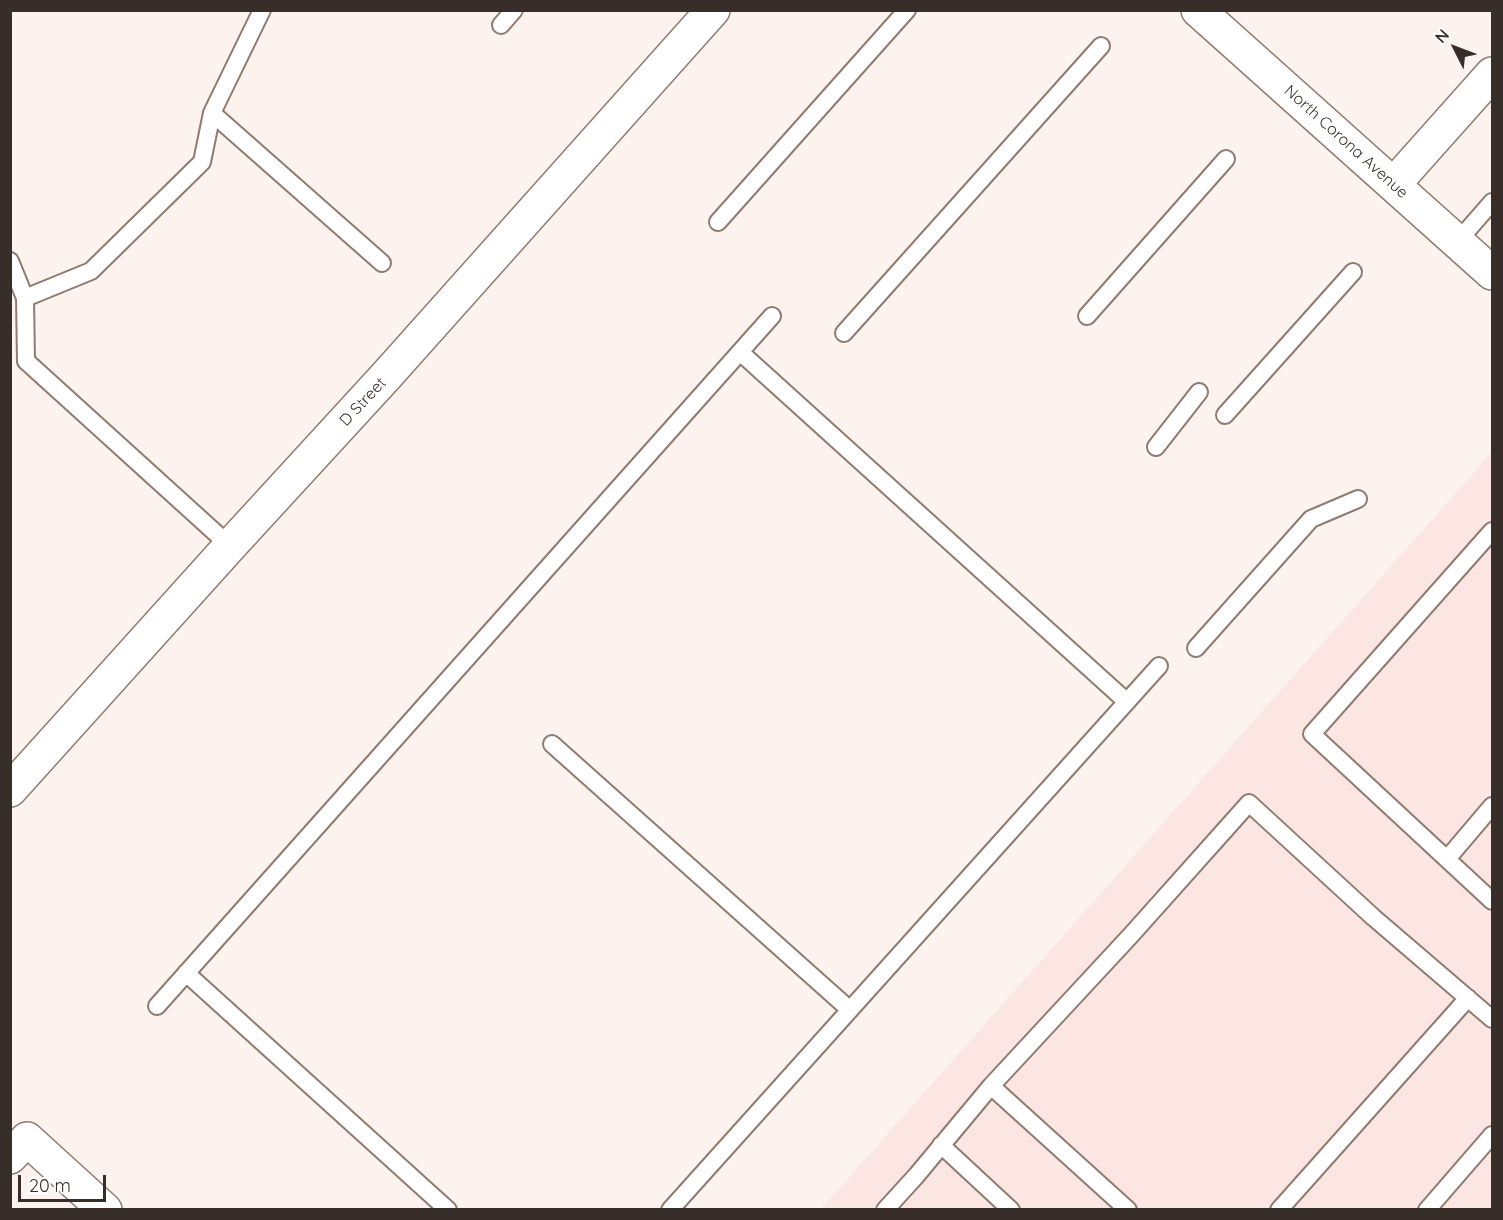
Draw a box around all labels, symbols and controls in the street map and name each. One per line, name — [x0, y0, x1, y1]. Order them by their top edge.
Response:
north arrow — [1425, 18, 1485, 78]
text: N — [1430, 25, 1453, 47]
street label: North Corona Avenue — [1280, 81, 1412, 203]
street label: D Street — [336, 374, 390, 430]
scale bar — [21, 1163, 110, 1201]
text: 20 m — [29, 1174, 71, 1197]

